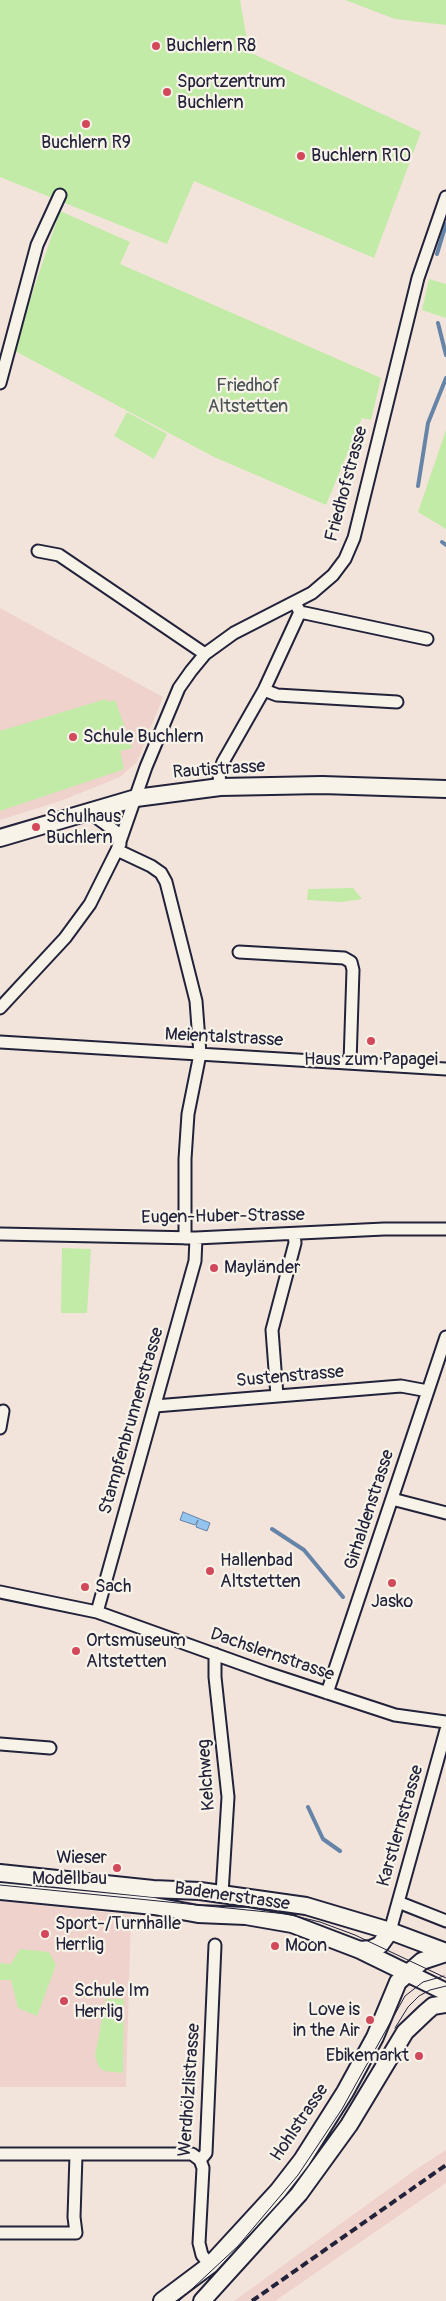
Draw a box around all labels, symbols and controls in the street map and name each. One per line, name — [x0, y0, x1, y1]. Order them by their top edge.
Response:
place label: Buchlern R8 — [166, 35, 256, 57]
marker: Buchlern R8 — [150, 40, 162, 52]
place label: Sportzentrum Buchlern — [177, 71, 285, 114]
marker: Sportzentrum Buchlern — [161, 86, 173, 98]
marker: Buchlern R9 — [80, 118, 92, 130]
place label: Buchlern R9 — [41, 132, 131, 154]
place label: Buchlern R10 — [311, 145, 411, 167]
marker: Buchlern R10 — [295, 150, 307, 162]
park label: Friedhof Altstetten — [208, 375, 288, 418]
street label: Friedhofstrasse — [321, 424, 373, 544]
place label: Schule Buchlern — [83, 726, 204, 748]
marker: Schule Buchlern — [67, 731, 79, 743]
street label: Rautistrasse — [172, 756, 266, 784]
place label: Schulhaus Buchlern — [46, 806, 121, 849]
marker: Schulhaus Buchlern — [30, 821, 42, 833]
street label: Meientalstrasse — [164, 1024, 284, 1052]
marker: Haus zum Papagei — [365, 1035, 377, 1047]
place label: Haus zum Papagei — [304, 1049, 438, 1071]
street label: Eugen-Huber-Strasse — [141, 1205, 305, 1229]
place label: Mayländer — [224, 1257, 300, 1279]
marker: Mayländer — [208, 1262, 220, 1274]
street label: Stampfenbrunnenstrasse — [95, 1325, 169, 1517]
street label: Sustenstrasse — [235, 1362, 345, 1392]
street label: Girhaldenstrasse — [340, 1447, 400, 1573]
place label: Hallenbad Altstetten — [220, 1550, 301, 1592]
marker: Hallenbad Altstetten — [204, 1565, 216, 1577]
place label: Sach — [95, 1576, 131, 1598]
marker: Jasko — [386, 1577, 398, 1589]
marker: Sach — [79, 1581, 91, 1593]
place label: Jasko — [371, 1591, 413, 1613]
street label: Dachslernstrasse — [207, 1624, 337, 1686]
place label: Ortsmuseum Altstetten — [86, 1630, 186, 1672]
marker: Ortsmuseum Altstetten — [70, 1645, 82, 1657]
street label: Kelchweg — [194, 1738, 220, 1812]
street label: Karstlernstrasse — [373, 1763, 429, 1889]
place label: Wieser Modellbau — [32, 1847, 107, 1890]
marker: Wieser Modellbau — [111, 1862, 123, 1874]
street label: Badenerstrasse — [173, 1878, 291, 1916]
place label: Sport-/Turnhalle Herrlig — [55, 1913, 181, 1956]
marker: Sport-/Turnhalle Herrlig — [39, 1928, 51, 1940]
place label: Moon — [285, 1935, 327, 1957]
marker: Moon — [269, 1940, 281, 1952]
place label: Schule Im Herrlig — [74, 1980, 149, 2022]
marker: Schule Im Herrlig — [58, 1995, 70, 2007]
place label: Love is in the Air — [293, 1999, 360, 2042]
marker: Love is in the Air — [364, 2014, 376, 2026]
street label: Werdhölzlistrasse — [175, 2023, 205, 2157]
place label: Ebikemarkt — [326, 2045, 409, 2067]
marker: Ebikemarkt — [413, 2050, 425, 2062]
street label: Hohlstrasse — [266, 2080, 334, 2166]

